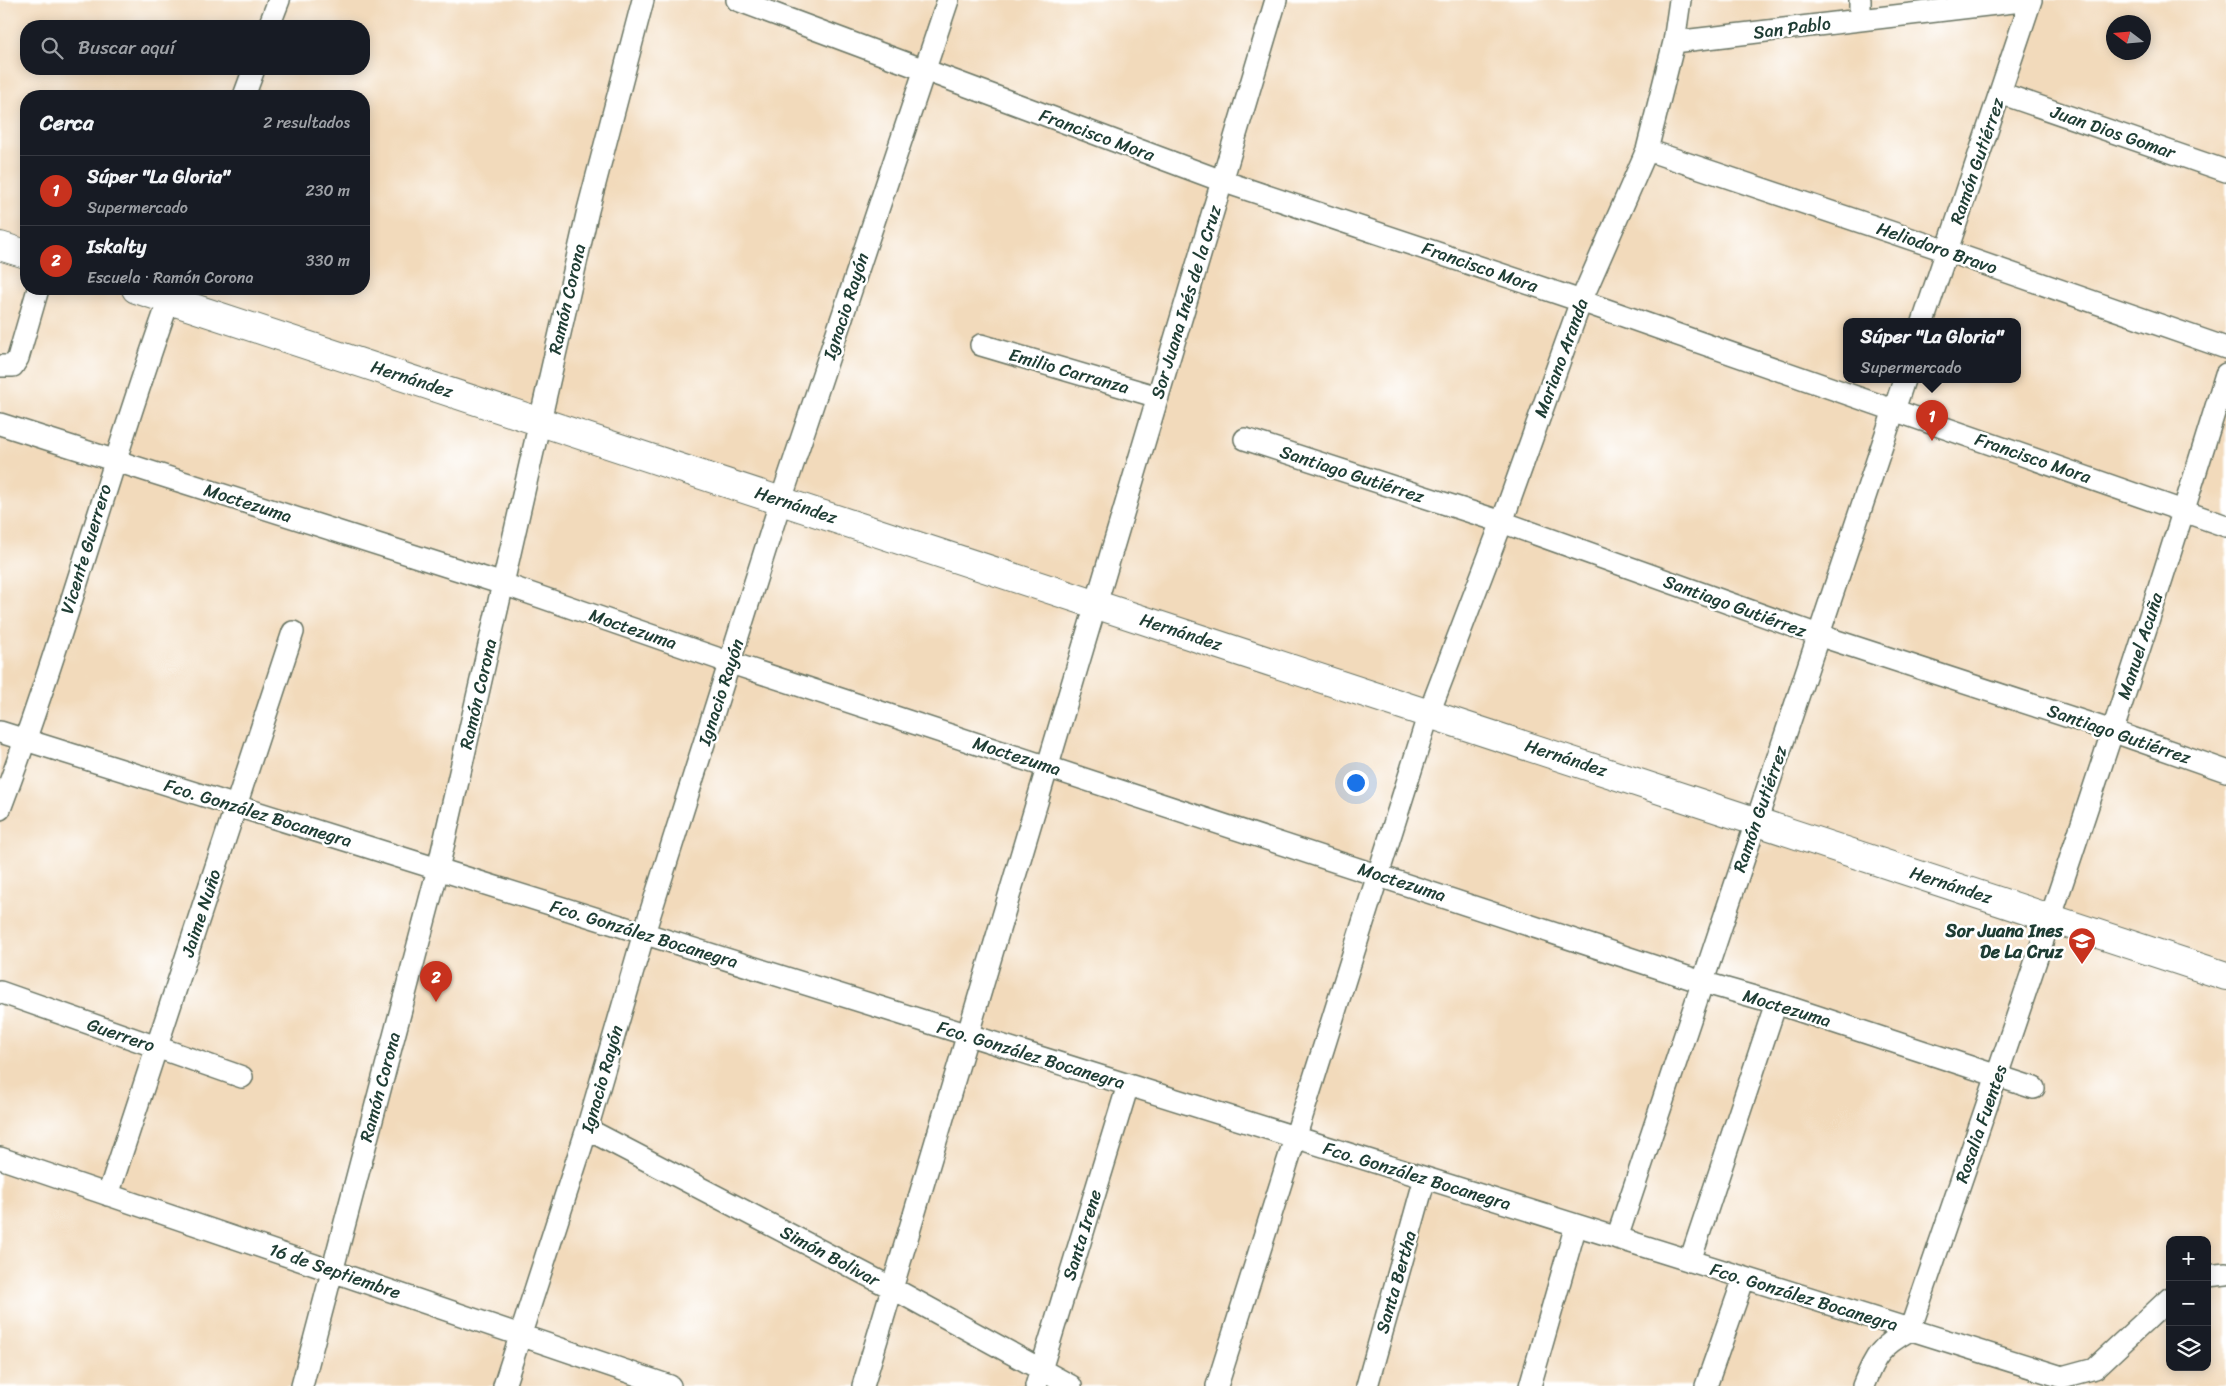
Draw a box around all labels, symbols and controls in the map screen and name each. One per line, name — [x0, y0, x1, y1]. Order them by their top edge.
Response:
street label: San Pablo — [1751, 7, 1833, 49]
north arrow — [2106, 15, 2151, 60]
search box — [20, 20, 370, 75]
text: Buscar aquí — [78, 31, 175, 64]
icon: search — [38, 34, 66, 62]
street label: Ramón Gutiérrez — [1940, 93, 2014, 229]
street label: Juan Dios Gomar — [2045, 95, 2181, 169]
street label: Francisco Mora — [1035, 99, 1160, 171]
text: Cerca — [40, 104, 94, 142]
text: 2 resultados — [263, 108, 350, 137]
text: Súper "La Gloria" — [87, 160, 230, 193]
text: 1 — [53, 176, 59, 205]
text: 230 m — [305, 176, 350, 205]
text: Supermercado — [87, 193, 188, 222]
street label: Sor Juana Inés de la Cruz — [1141, 201, 1231, 403]
street label: Heliodoro Bravo — [1872, 212, 2002, 284]
text: Iskalty — [87, 230, 146, 263]
street label: Francisco Mora — [1418, 232, 1543, 302]
street label: Ramón Corona — [539, 240, 595, 358]
text: 2 — [51, 246, 61, 275]
text: 330 m — [306, 246, 350, 275]
street label: Ignacio Rayón — [813, 248, 878, 365]
text: Escuela · Ramón Corona — [87, 263, 253, 292]
street label: Mariano Aranda — [1525, 294, 1597, 422]
popup — [1843, 318, 2021, 383]
text: Súper "La Gloria" — [1861, 320, 2003, 353]
street label: Emilio Carranza — [1005, 339, 1133, 403]
street label: Hernández — [367, 351, 458, 408]
text: Supermercado — [1861, 353, 1962, 382]
pin: 1 — [1916, 400, 1948, 441]
street label: Francisco Mora — [1971, 423, 2096, 493]
street label: Santiago Gutiérrez — [1276, 436, 1429, 513]
street label: Moctezuma — [200, 474, 296, 532]
street label: Hernández — [751, 477, 842, 534]
street label: Vicente Guerrero — [51, 480, 121, 618]
street label: Santiago Gutiérrez — [1659, 565, 1812, 647]
street label: Manuel Acuña — [2108, 587, 2173, 704]
street label: Moctezuma — [585, 599, 681, 659]
street label: Hernández — [1136, 604, 1227, 661]
street label: Ignacio Rayón — [688, 634, 753, 751]
street label: Ramón Corona — [450, 635, 506, 753]
street label: Santiago Gutiérrez — [2043, 694, 2196, 774]
street label: Moctezuma — [969, 727, 1065, 785]
street label: Hernández — [1521, 730, 1612, 787]
street label: Ramón Gutiérrez — [1723, 741, 1797, 877]
street label: Fco. González Bocanegra — [160, 769, 356, 857]
your location — [1343, 770, 1369, 796]
street label: Moctezuma — [1354, 853, 1450, 911]
street label: Hernández — [1906, 857, 1997, 914]
street label: Jaime Nuño — [171, 865, 230, 962]
street label: Fco. González Bocanegra — [546, 890, 742, 978]
place label: Sor Juana Ines De La Cruz — [1945, 915, 2064, 968]
school or university icon: Sor Juana Ines De La Cruz — [2067, 926, 2097, 965]
pin: 2 — [420, 961, 452, 1002]
street label: Moctezuma — [1739, 979, 1835, 1037]
street label: Guerrero — [83, 1008, 159, 1062]
street label: Fco. González Bocanegra — [933, 1011, 1129, 1099]
street label: Ignacio Rayón — [571, 1021, 633, 1138]
street label: Ramón Corona — [350, 1028, 410, 1146]
street label: Rosalia Fuentes — [1946, 1060, 2016, 1188]
street label: Fco. González Bocanegra — [1319, 1132, 1515, 1220]
street label: Santa Irene — [1053, 1185, 1111, 1285]
street label: Simón Bolivar — [774, 1216, 887, 1297]
street label: Santa Bertha — [1366, 1227, 1426, 1337]
street label: 16 de Septiembre — [265, 1233, 405, 1309]
map controls — [2166, 1236, 2211, 1371]
button: + — [2166, 1236, 2211, 1281]
street label: Fco. González Bocanegra — [1706, 1253, 1902, 1341]
button: − — [2166, 1281, 2211, 1326]
button: layers — [2166, 1326, 2211, 1371]

